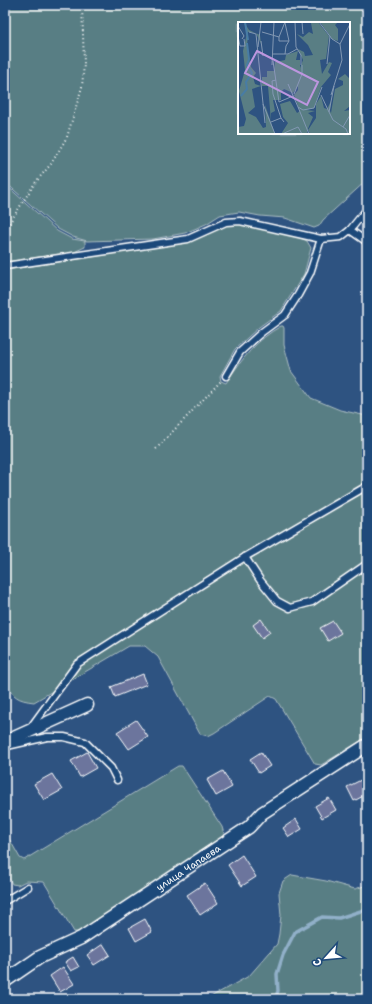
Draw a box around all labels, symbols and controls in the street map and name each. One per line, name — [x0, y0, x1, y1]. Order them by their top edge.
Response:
inset map — [238, 22, 350, 134]
street label: улица Чапаева — [154, 841, 224, 894]
north arrow — [306, 938, 346, 978]
text: С — [309, 956, 326, 969]

